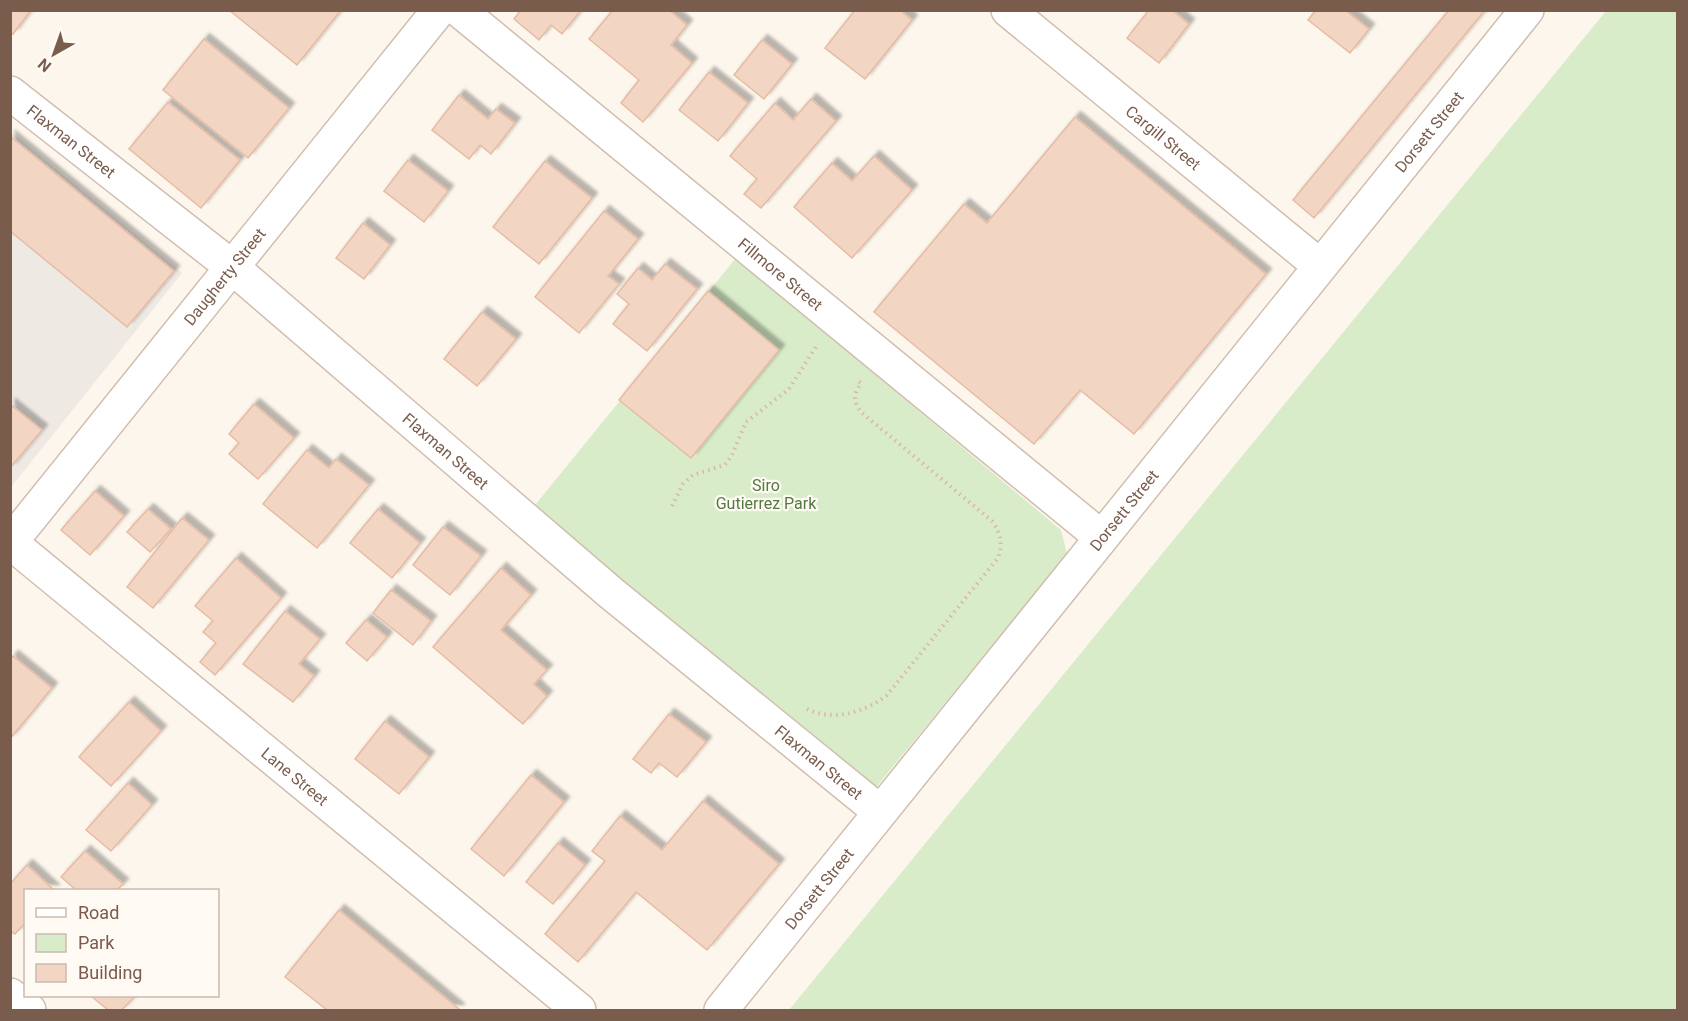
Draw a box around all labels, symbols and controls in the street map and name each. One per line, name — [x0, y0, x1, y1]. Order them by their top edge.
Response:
north arrow — [24, 24, 84, 84]
text: N — [34, 54, 55, 76]
street label: Dorsett Street — [1391, 87, 1467, 176]
street label: Flaxman Street — [23, 101, 119, 182]
street label: Cargill Street — [1122, 101, 1205, 174]
street label: Daugherty Street — [180, 224, 269, 329]
street label: Fillmore Street — [734, 234, 827, 314]
street label: Flaxman Street — [399, 409, 493, 493]
street label: Dorsett Street — [1086, 466, 1162, 554]
park label: Siro Gutierrez Park — [716, 476, 817, 513]
street label: Flaxman Street — [771, 721, 866, 803]
street label: Lane Street — [258, 743, 332, 809]
street label: Dorsett Street — [781, 844, 857, 933]
legend — [24, 889, 219, 997]
text: Road — [78, 902, 119, 923]
text: Park — [78, 932, 115, 953]
text: Building — [78, 962, 142, 983]

